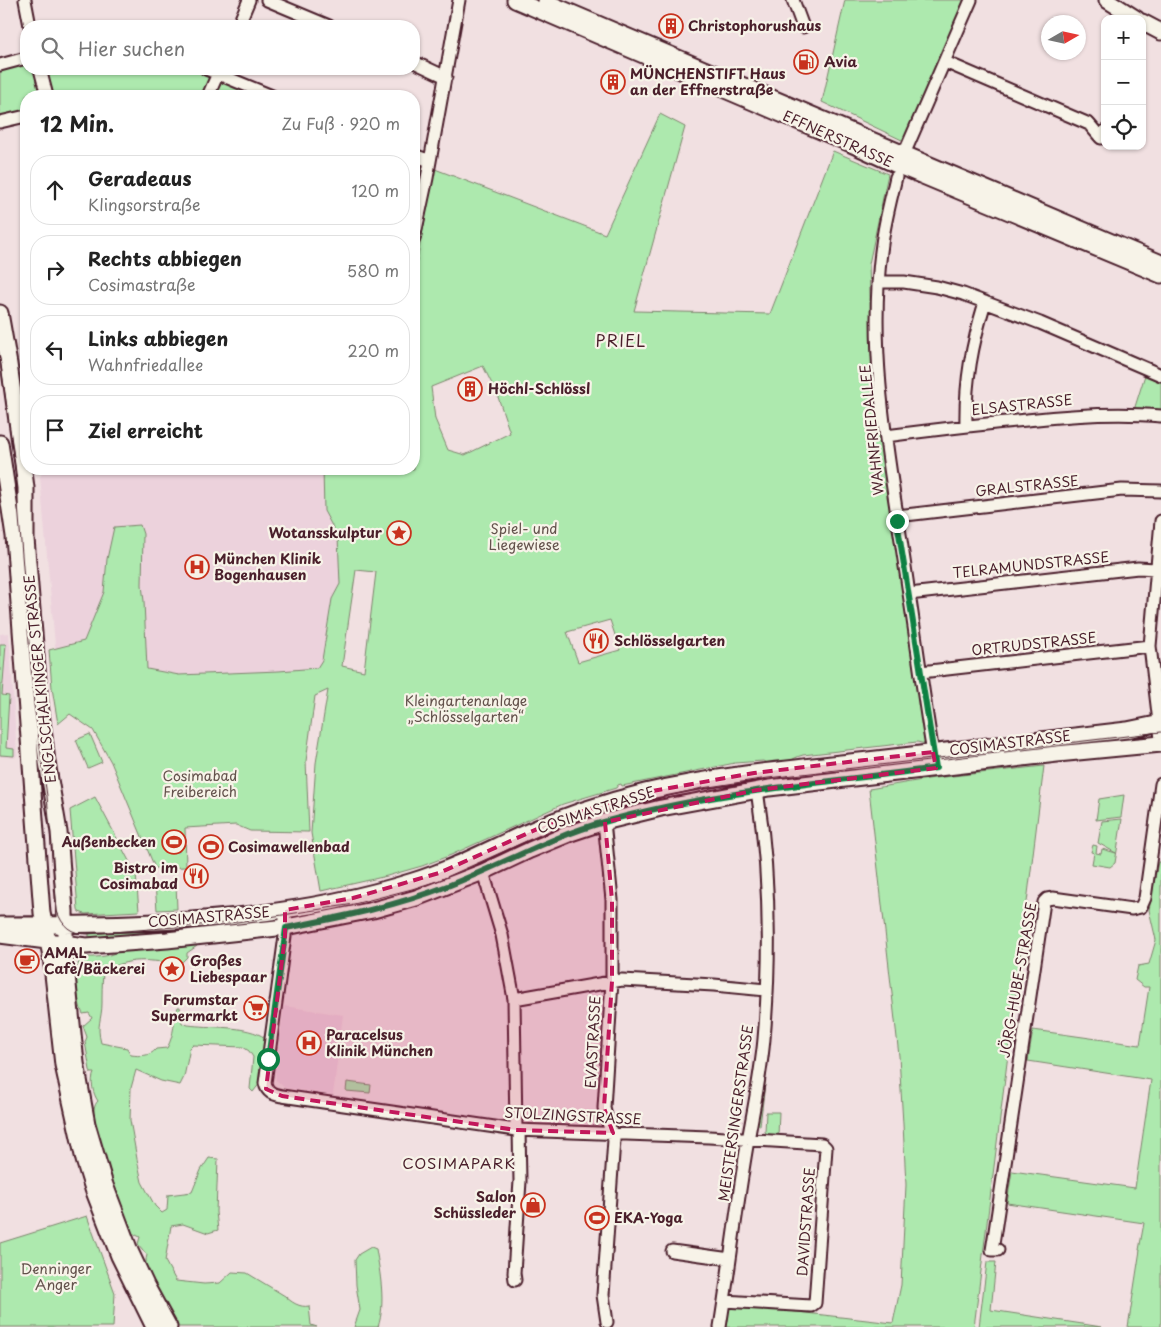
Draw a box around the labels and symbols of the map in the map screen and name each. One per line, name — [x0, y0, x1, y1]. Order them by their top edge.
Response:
building icon: Christophorushaus — [658, 13, 684, 39]
place label: Christophorushaus — [688, 15, 822, 36]
north arrow — [1041, 15, 1086, 60]
fuel station icon: Avia — [793, 49, 819, 75]
place label: Avia — [824, 51, 857, 72]
place label: MÜNCHENSTIFT Haus an der Effnerstraße — [630, 63, 786, 100]
building icon: MÜNCHENSTIFT Haus an der Effnerstraße — [600, 69, 626, 95]
street label: EFFNERSTRASSE — [780, 105, 897, 172]
district label: PRIEL — [596, 328, 646, 352]
street label: WAHNFRIEDALLEE — [854, 364, 889, 497]
building icon: Höchl-Schlössl — [457, 376, 483, 402]
place label: Höchl-Schlössl — [488, 378, 590, 399]
street label: ELSASTRASSE — [970, 389, 1073, 420]
street label: GRALSTRASSE — [974, 470, 1080, 501]
route end — [886, 510, 909, 533]
park label: Spiel- und Liegewiese — [488, 518, 560, 555]
place icon: Wotansskulptur — [386, 520, 412, 546]
place label: Wotansskulptur — [269, 522, 383, 543]
street label: TELRAMUNDSTRASSE — [952, 546, 1110, 583]
place label: München Klinik Bogenhausen — [214, 548, 322, 585]
hospital icon: München Klinik Bogenhausen — [184, 554, 210, 580]
street label: ENGLSCHALKINGER STRASSE — [18, 574, 61, 784]
street label: ORTRUDSTRASSE — [970, 626, 1098, 661]
restaurant icon: Schlösselgarten — [583, 628, 609, 654]
place label: Schlösselgarten — [614, 630, 725, 651]
park label: Kleingartenanlage „Schlösselgarten“ — [405, 690, 527, 727]
street label: COSIMASTRASSE — [948, 725, 1072, 760]
park label: Cosimabad Freibereich — [163, 765, 237, 802]
street label: COSIMASTRASSE — [534, 781, 657, 838]
sports icon: Außenbecken — [161, 829, 187, 855]
place label: Außenbecken — [61, 831, 156, 852]
sports icon: Cosimawellenbad — [198, 834, 224, 860]
place label: Cosimawellenbad — [228, 836, 350, 857]
place label: Bistro im Cosimabad — [99, 857, 178, 894]
restaurant icon: Bistro im Cosimabad — [183, 863, 209, 889]
street label: JÖRG-HUBE-STRASSE — [993, 900, 1042, 1059]
street label: COSIMASTRASSE — [147, 901, 271, 932]
place label: AMAL Cafè/Bäckerei — [43, 942, 145, 979]
cafe icon: AMAL Cafè/Bäckerei — [14, 948, 40, 974]
place label: Großes Liebespaar — [190, 950, 268, 987]
place icon: Großes Liebespaar — [159, 956, 185, 982]
place label: Forumstar Supermarkt — [151, 989, 239, 1026]
supermarket icon: Forumstar Supermarkt — [243, 995, 269, 1021]
street label: EVASTRASSE — [580, 995, 605, 1089]
street label: MEISTERSINGERSTRASSE — [713, 1023, 758, 1203]
place label: Paracelsus Klinik München — [326, 1024, 433, 1061]
hospital icon: Paracelsus Klinik München — [296, 1030, 322, 1056]
route start — [257, 1048, 280, 1071]
street label: STOLZINGSTRASSE — [504, 1101, 642, 1130]
district label: COSIMAPARK — [402, 1151, 516, 1174]
street label: DAVIDSTRASSE — [791, 1167, 820, 1277]
place label: Salon Schüssleder — [434, 1186, 517, 1223]
shop icon: Salon Schüssleder — [520, 1192, 546, 1218]
sports icon: EKA-Yoga — [584, 1205, 610, 1231]
place label: EKA-Yoga — [614, 1207, 684, 1228]
park label: Denninger Anger — [20, 1258, 92, 1295]

